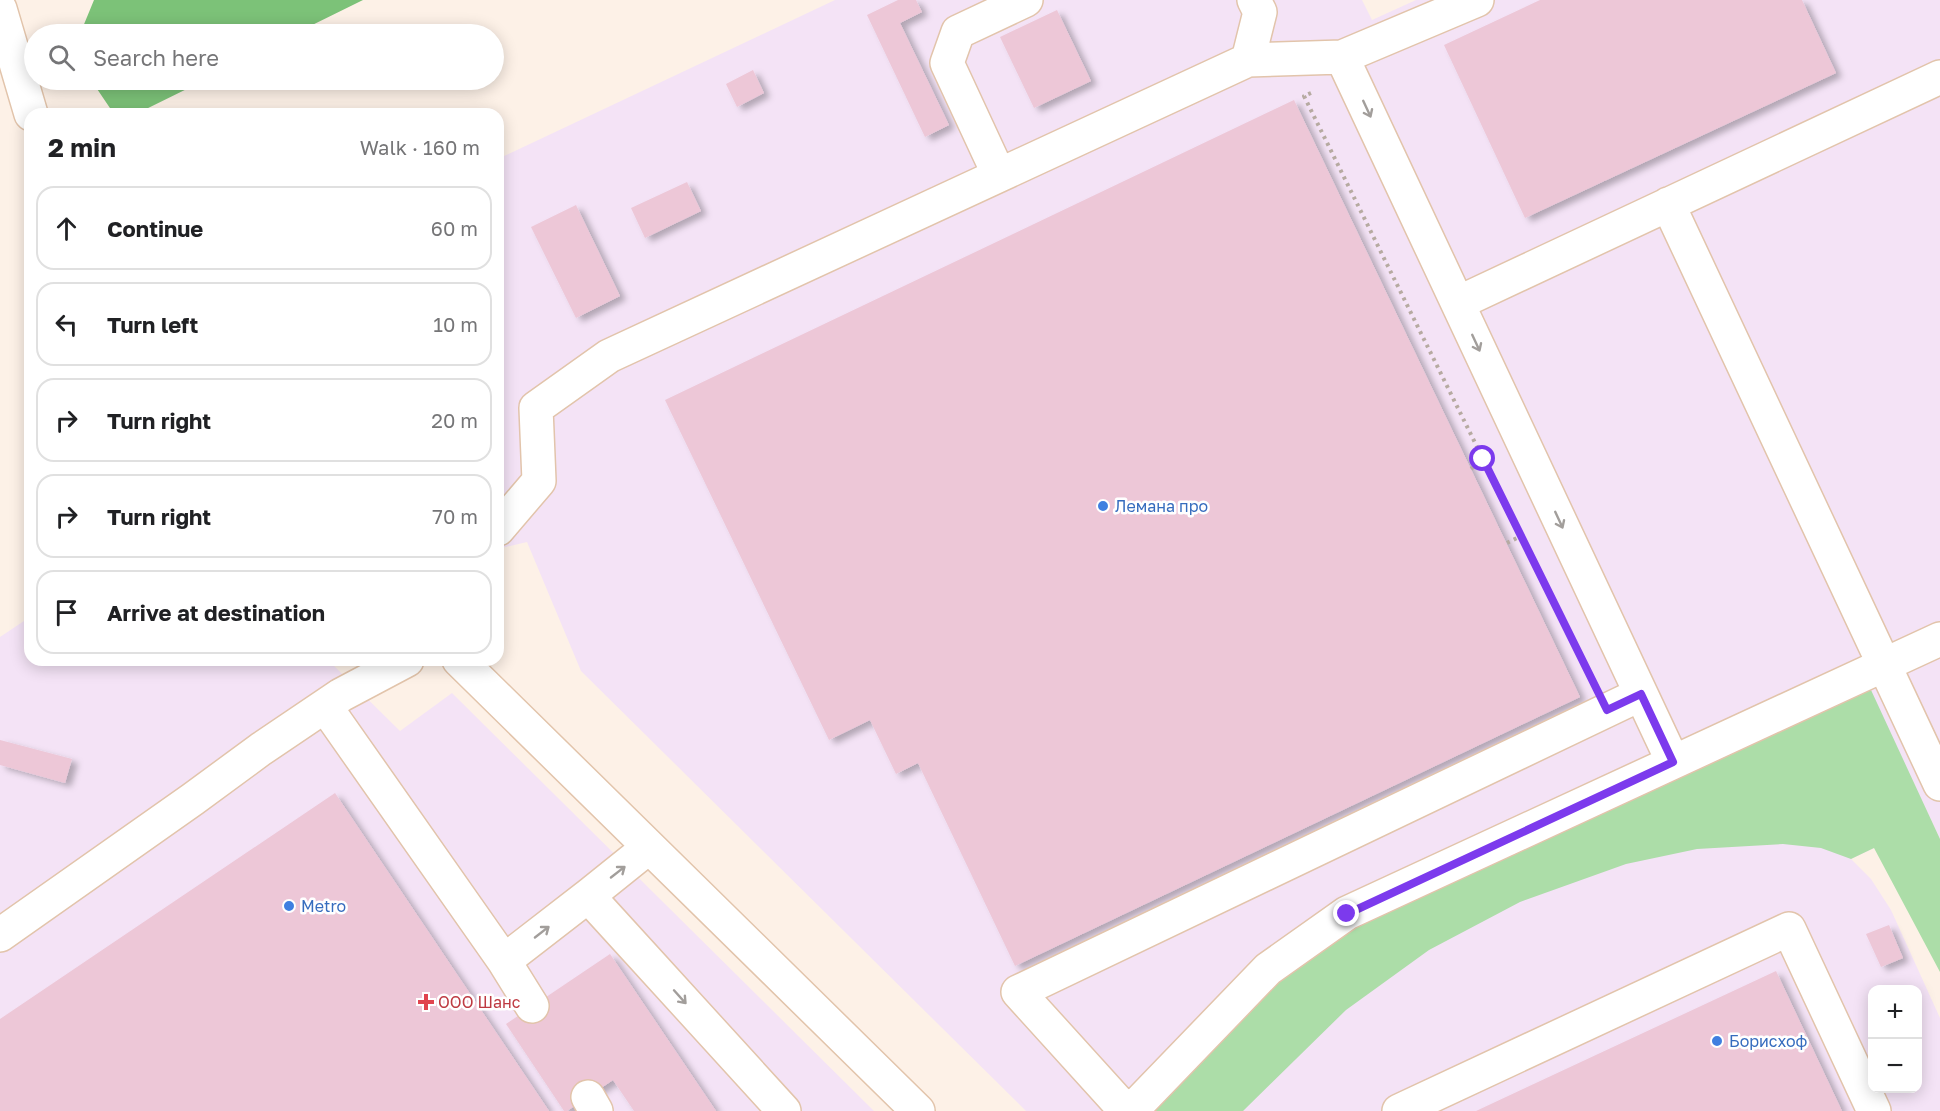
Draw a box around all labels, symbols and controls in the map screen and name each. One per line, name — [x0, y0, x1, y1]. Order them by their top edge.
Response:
search box — [24, 24, 504, 90]
icon: search — [45, 41, 78, 74]
text: Search here — [93, 44, 219, 71]
one-way arrow — [1361, 100, 1373, 118]
text: 2 min — [48, 132, 116, 163]
text: Walk · 160 m — [360, 135, 480, 159]
icon: ahead — [50, 212, 83, 245]
text: Continue — [107, 215, 203, 242]
text: 60 m — [431, 216, 478, 240]
icon: left — [50, 308, 83, 341]
text: Turn left — [107, 311, 198, 338]
text: 10 m — [433, 312, 478, 336]
one-way arrow — [1471, 334, 1483, 352]
icon: right — [50, 404, 83, 437]
text: Turn right — [107, 407, 211, 434]
text: 20 m — [431, 408, 478, 432]
route start — [1469, 445, 1495, 471]
place label: Лемана про — [1115, 496, 1208, 516]
marker: Лемана про — [1096, 499, 1110, 513]
icon: right — [50, 500, 83, 533]
text: Turn right — [107, 503, 211, 530]
text: 70 m — [432, 504, 478, 528]
one-way arrow — [1554, 510, 1566, 528]
icon: arrive — [50, 596, 83, 629]
text: Arrive at destination — [107, 599, 325, 626]
one-way arrow — [610, 865, 626, 878]
place label: Metro — [301, 896, 346, 916]
marker: Metro — [282, 899, 296, 913]
route end — [1333, 900, 1359, 926]
one-way arrow — [533, 925, 549, 938]
map controls — [1868, 985, 1922, 1093]
button: + — [1868, 985, 1922, 1039]
one-way arrow — [673, 989, 687, 1004]
place label: ООО Шанс — [438, 992, 521, 1012]
marker: ООО Шанс — [419, 995, 433, 1009]
place label: Борисхоф — [1729, 1031, 1807, 1051]
marker: Борисхоф — [1710, 1034, 1724, 1048]
button: − — [1868, 1039, 1922, 1093]

